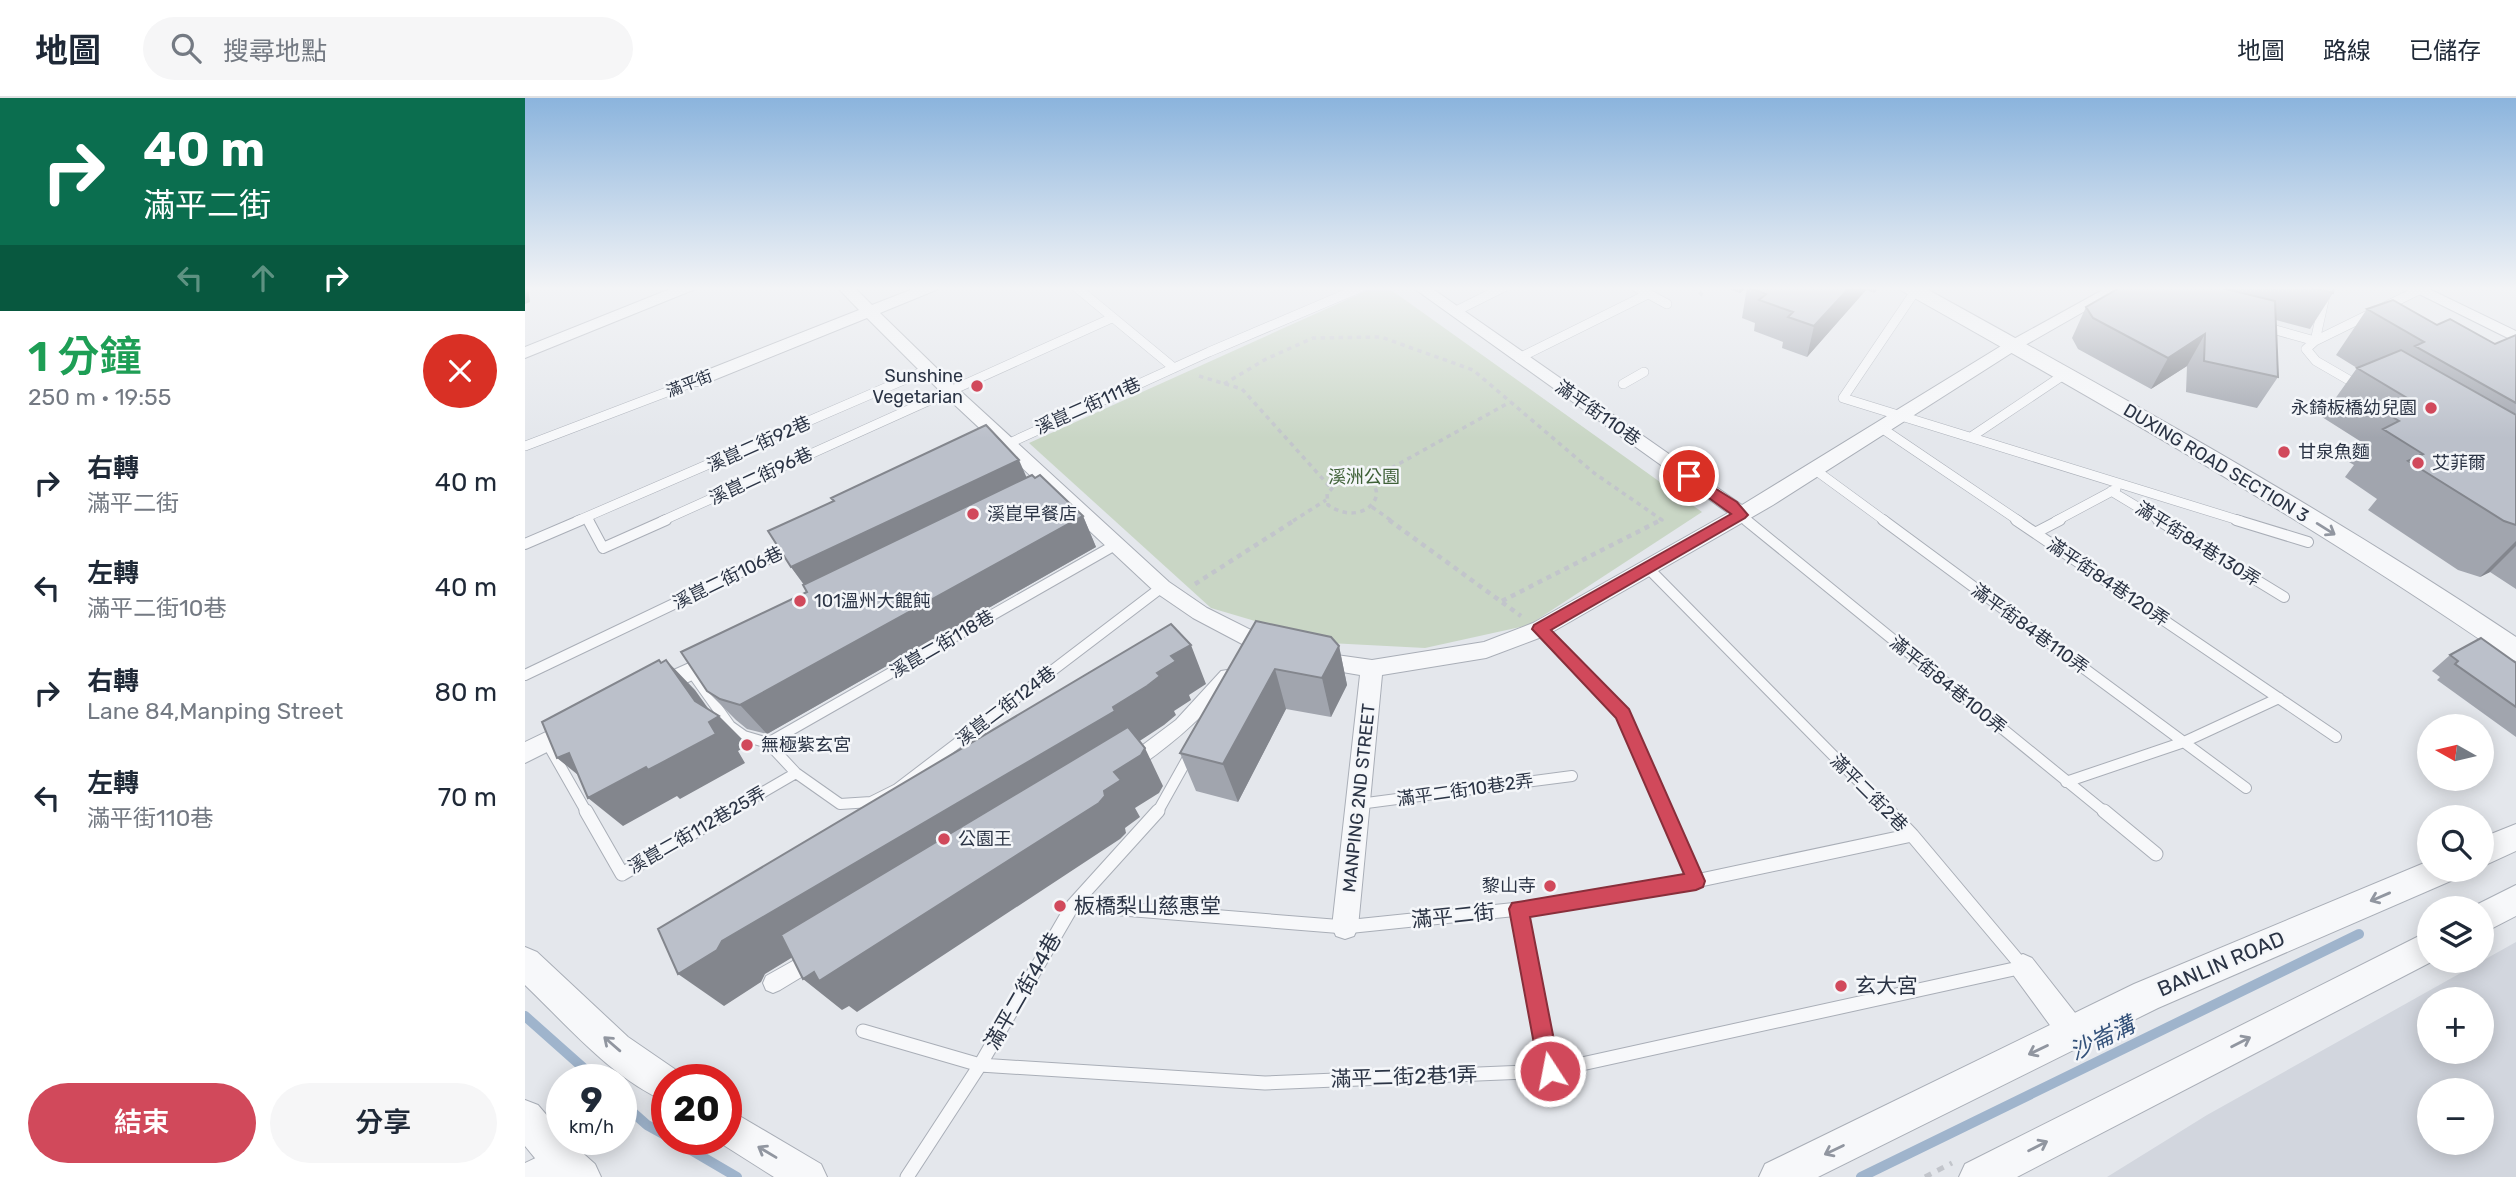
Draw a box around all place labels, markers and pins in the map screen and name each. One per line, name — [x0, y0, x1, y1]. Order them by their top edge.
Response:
place label: Sunshine Vegetarian — [872, 365, 963, 408]
marker: Sunshine Vegetarian — [969, 378, 985, 394]
place label: 永錡板橋幼兒園 — [2291, 397, 2417, 419]
marker: 永錡板橋幼兒園 — [2423, 400, 2439, 416]
place label: 甘泉魚麵 — [2298, 441, 2370, 463]
marker: 甘泉魚麵 — [2276, 444, 2292, 460]
pin — [1659, 446, 1719, 506]
place label: 艾菲爾 — [2432, 452, 2486, 474]
marker: 艾菲爾 — [2410, 455, 2426, 471]
place label: 溪崑早餐店 — [987, 503, 1077, 525]
marker: 溪崑早餐店 — [965, 506, 981, 522]
place label: 101溫州大餛飩 — [814, 590, 931, 612]
marker: 101溫州大餛飩 — [792, 593, 808, 609]
place label: 無極紫玄宮 — [761, 734, 851, 756]
marker: 無極紫玄宮 — [739, 737, 755, 753]
place label: 公園王 — [958, 828, 1012, 850]
marker: 公園王 — [936, 831, 952, 847]
place label: 黎山寺 — [1482, 875, 1536, 897]
marker: 黎山寺 — [1542, 878, 1558, 894]
place label: 板橋梨山慈惠堂 — [1074, 893, 1221, 918]
marker: 板橋梨山慈惠堂 — [1052, 898, 1068, 914]
place label: 玄大宮 — [1855, 973, 1918, 998]
marker: 玄大宮 — [1833, 978, 1849, 994]

